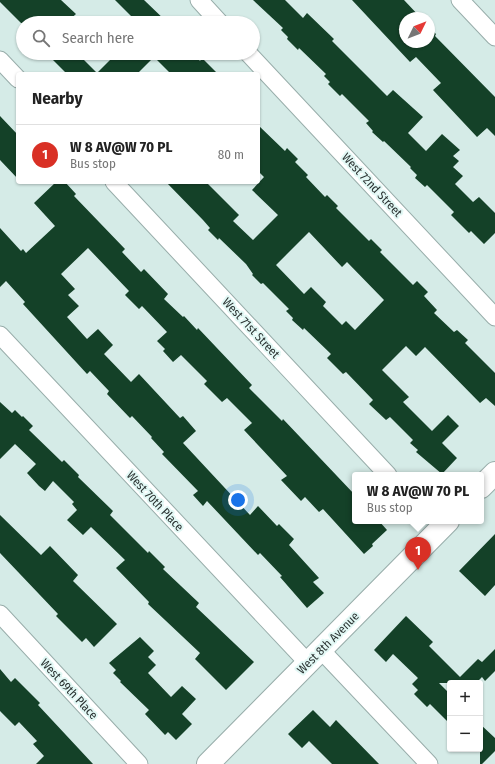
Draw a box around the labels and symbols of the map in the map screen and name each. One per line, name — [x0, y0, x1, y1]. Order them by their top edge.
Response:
north arrow — [399, 12, 435, 48]
street label: West 72nd Street — [339, 150, 405, 220]
street label: West 71st Street — [219, 295, 283, 361]
street label: West 70th Place — [124, 468, 186, 534]
your location — [228, 490, 248, 510]
pin: 1 — [405, 537, 431, 570]
street label: West 8th Avenue — [294, 609, 362, 677]
street label: West 69th Place — [38, 656, 101, 722]

